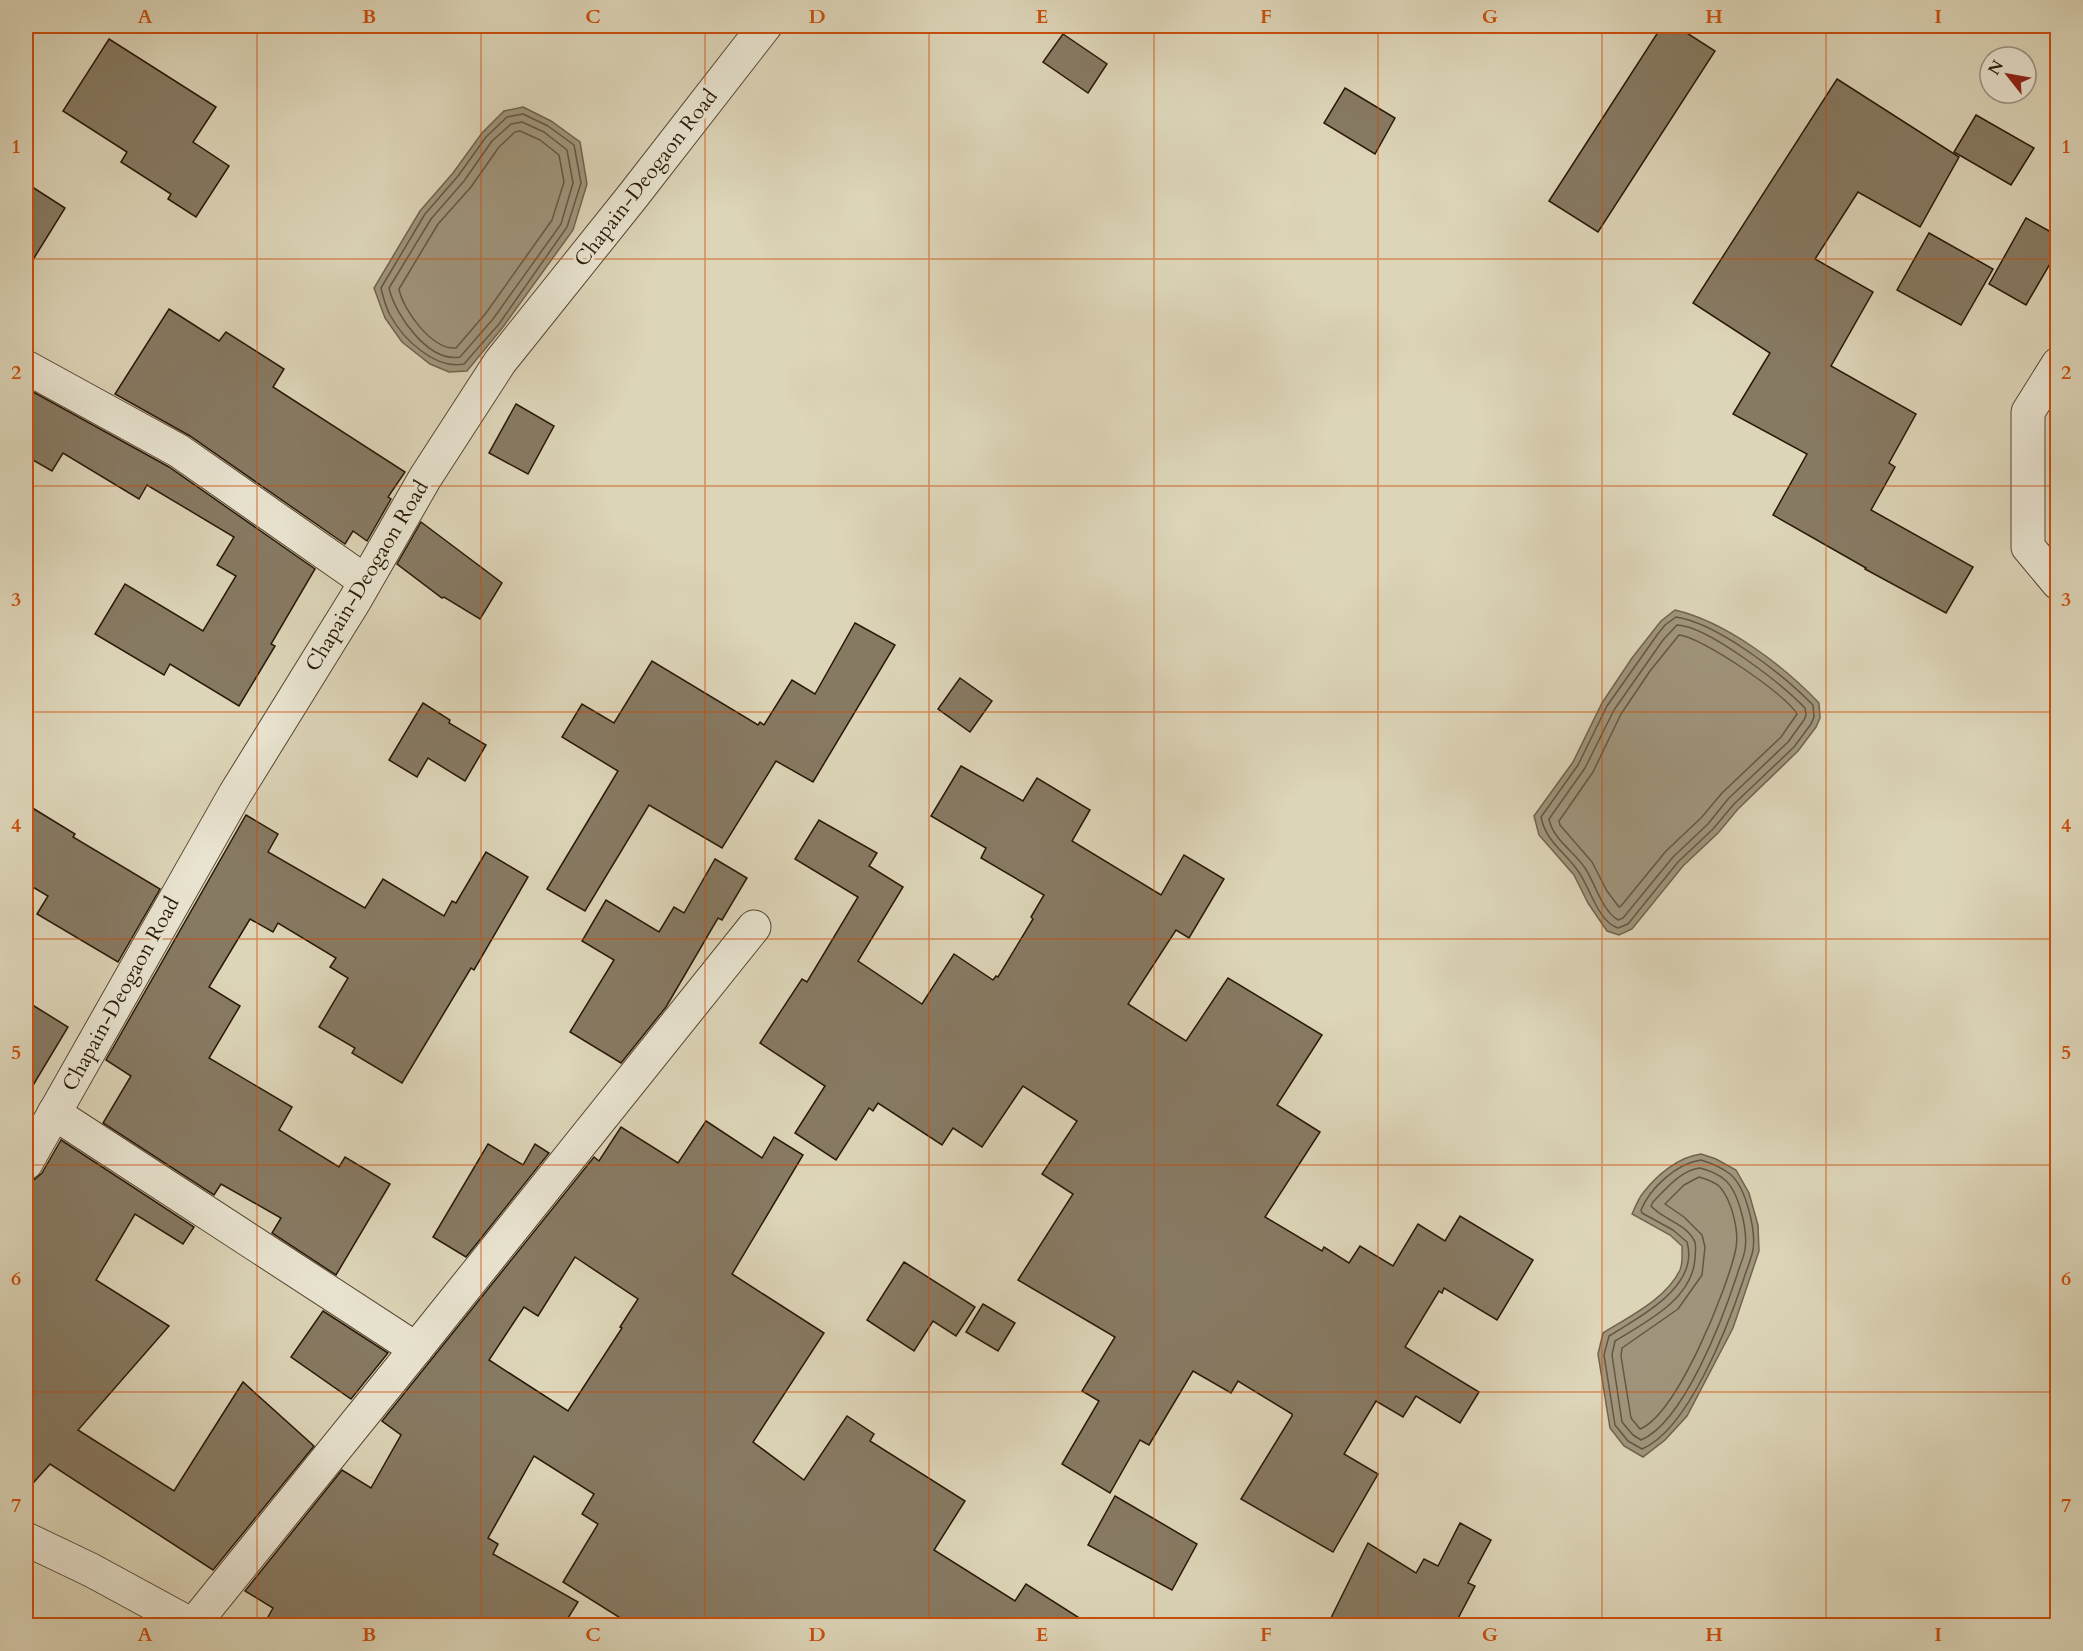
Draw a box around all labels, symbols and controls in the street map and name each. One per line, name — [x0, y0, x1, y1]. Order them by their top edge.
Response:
text: A — [137, 3, 153, 30]
text: B — [362, 3, 376, 30]
text: C — [585, 3, 601, 30]
text: D — [808, 3, 826, 30]
text: E — [1036, 3, 1048, 30]
text: F — [1260, 3, 1272, 30]
text: G — [1482, 3, 1498, 30]
text: H — [1705, 3, 1723, 30]
text: I — [1934, 3, 1942, 30]
north arrow — [1978, 45, 2038, 105]
text: N — [1983, 56, 2009, 79]
street label: Chapain-Deogaon Road — [567, 83, 725, 273]
text: 1 — [11, 133, 21, 160]
text: 1 — [2061, 133, 2071, 160]
text: 2 — [11, 359, 21, 386]
text: 2 — [2061, 359, 2071, 386]
street label: Chapain-Deogaon Road — [298, 475, 436, 677]
text: 3 — [11, 586, 21, 613]
text: 3 — [2061, 586, 2071, 613]
text: 4 — [11, 812, 21, 839]
text: 4 — [2061, 812, 2071, 839]
street label: Chapain-Deogaon Road — [55, 892, 187, 1096]
text: 5 — [11, 1039, 21, 1066]
text: 5 — [2061, 1039, 2071, 1066]
text: 6 — [11, 1265, 21, 1292]
text: 6 — [2061, 1265, 2071, 1292]
text: 7 — [11, 1492, 21, 1519]
text: 7 — [2061, 1492, 2071, 1519]
text: A — [137, 1621, 153, 1648]
text: B — [362, 1621, 376, 1648]
text: C — [585, 1621, 601, 1648]
text: D — [808, 1621, 826, 1648]
text: E — [1036, 1621, 1048, 1648]
text: F — [1260, 1621, 1272, 1648]
text: G — [1482, 1621, 1498, 1648]
text: H — [1705, 1621, 1723, 1648]
text: I — [1934, 1621, 1942, 1648]

